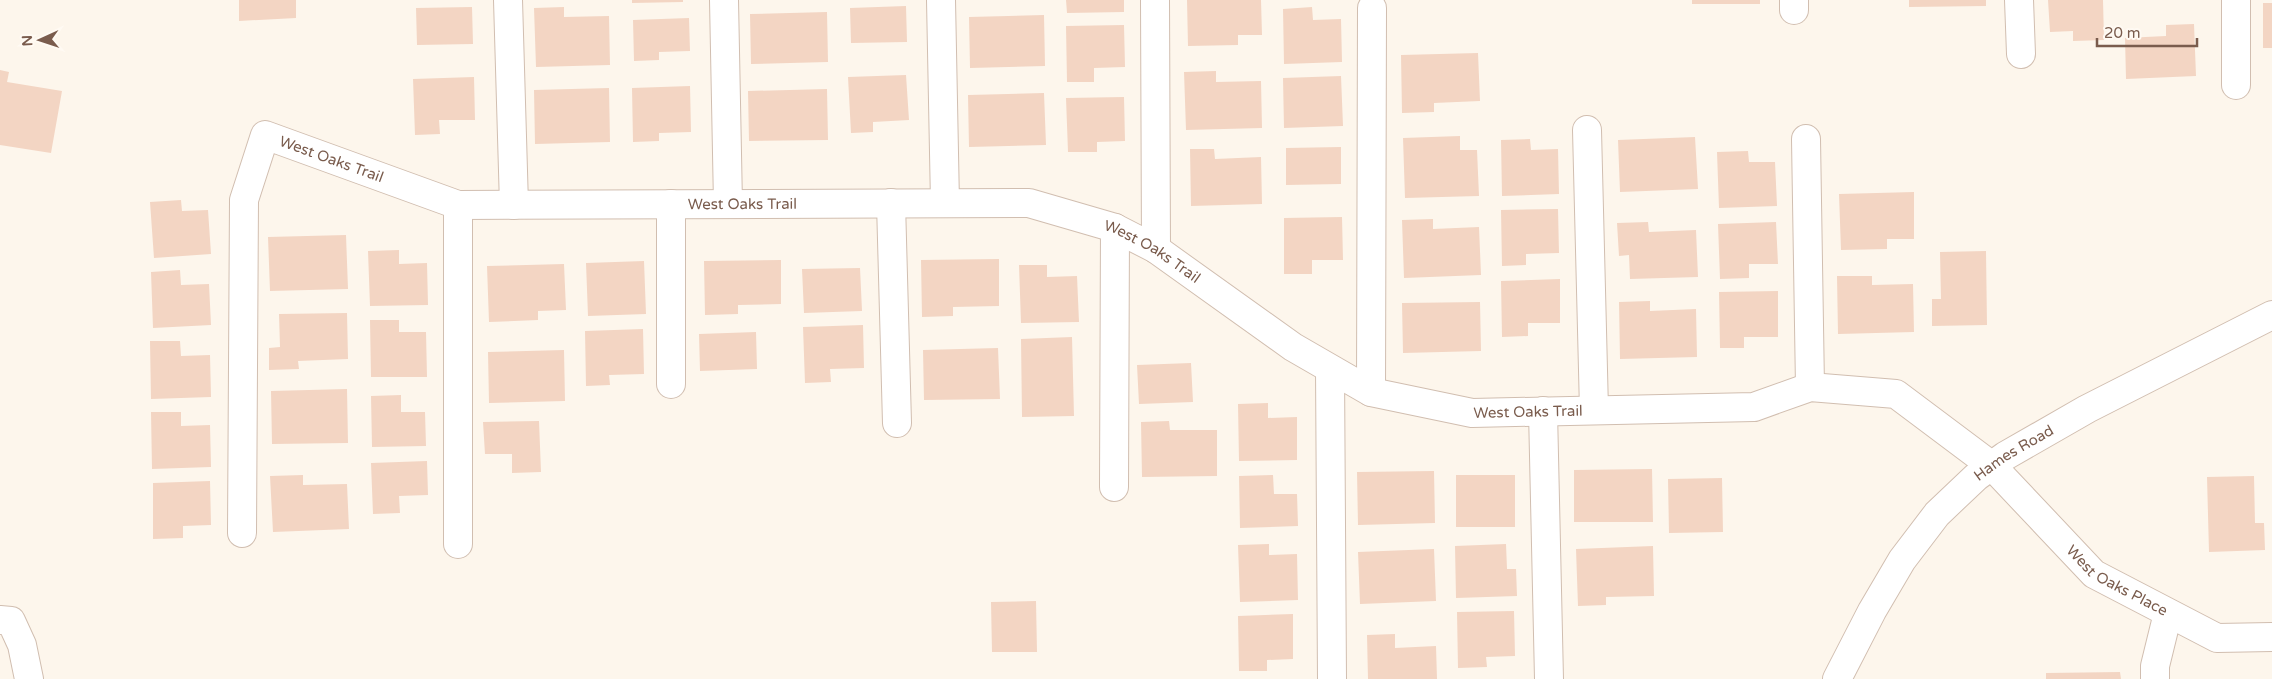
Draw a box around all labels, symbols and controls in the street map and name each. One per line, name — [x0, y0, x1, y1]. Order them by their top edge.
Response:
north arrow — [15, 15, 65, 65]
scale bar — [2097, 15, 2197, 47]
text: 20 m — [2104, 24, 2141, 42]
text: N — [19, 35, 36, 47]
street label: West Oaks Trail — [277, 132, 386, 186]
street label: West Oaks Trail — [688, 195, 797, 213]
street label: West Oaks Trail — [1102, 216, 1204, 287]
street label: West Oaks Trail — [1473, 402, 1583, 422]
street label: Hames Road — [1970, 421, 2057, 485]
street label: West Oaks Place — [2063, 541, 2171, 620]

